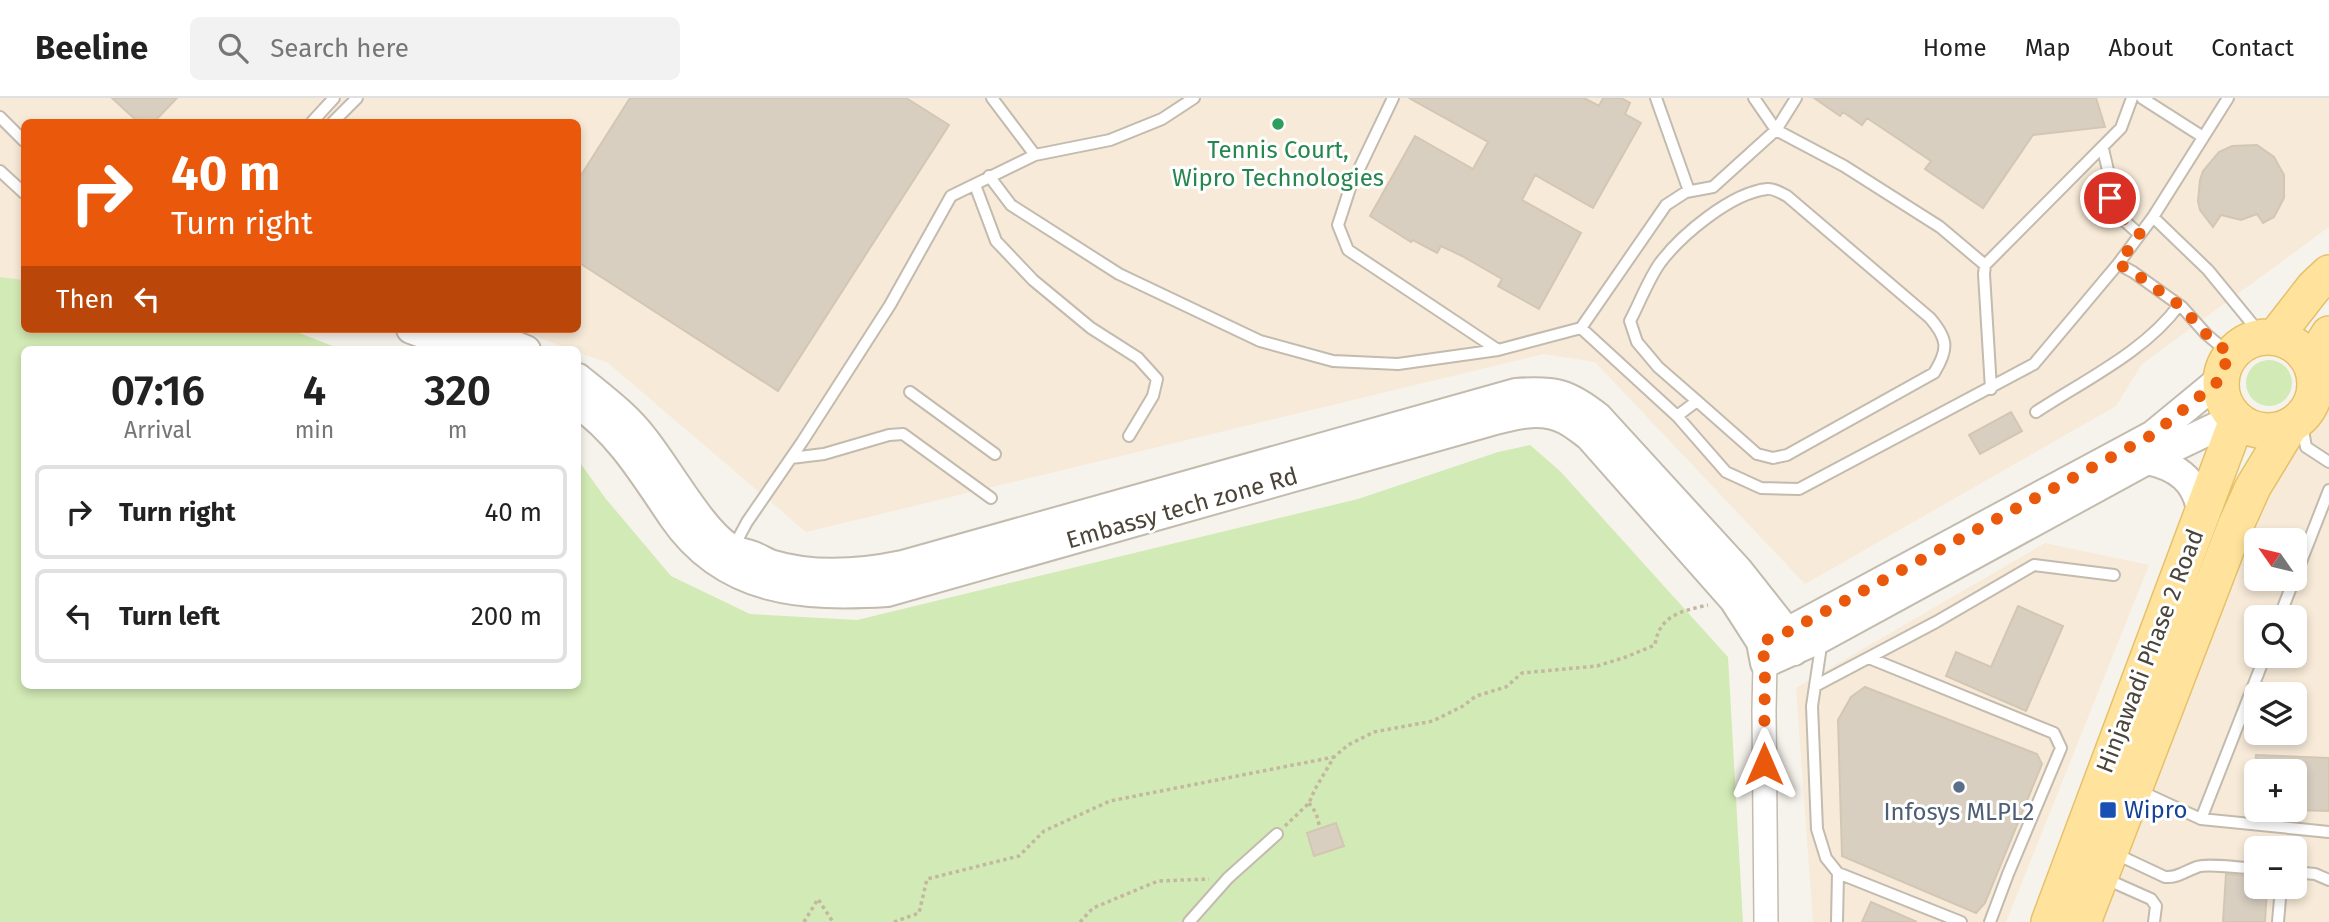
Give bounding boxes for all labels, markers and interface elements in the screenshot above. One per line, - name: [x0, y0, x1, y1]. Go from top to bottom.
- search box: [190, 17, 680, 80]
- text: Beeline: [35, 28, 148, 68]
- icon: search: [214, 29, 252, 67]
- text: Search here: [270, 33, 409, 64]
- text: Home: [1923, 34, 1987, 62]
- text: Map: [2025, 34, 2071, 62]
- text: About: [2109, 34, 2173, 62]
- text: Contact: [2211, 34, 2294, 62]
- marker: Tennis Court, Wipro Technologies: [1270, 116, 1286, 132]
- place label: Tennis Court, Wipro Technologies: [1172, 136, 1384, 192]
- text: 40 m: [171, 144, 280, 203]
- icon: right: [56, 147, 147, 238]
- pin: [2080, 168, 2140, 228]
- icon: arrive: [2091, 179, 2129, 217]
- text: Turn right: [171, 204, 313, 242]
- icon: left: [128, 280, 166, 318]
- text: Then: [56, 284, 114, 315]
- text: 07:16: [111, 366, 205, 416]
- text: 4: [303, 366, 326, 416]
- text: 320: [424, 366, 491, 416]
- text: Arrival: [124, 416, 192, 444]
- text: min: [295, 416, 334, 444]
- text: m: [448, 416, 468, 444]
- street label: Embassy tech zone Rd: [1063, 462, 1301, 554]
- icon: right: [60, 493, 98, 531]
- text: Turn right: [119, 497, 236, 528]
- text: 40 m: [484, 497, 542, 528]
- street label: Hinjawadi Phase 2 Road: [2091, 525, 2209, 777]
- north arrow: [2244, 528, 2306, 592]
- map controls: [2244, 528, 2307, 899]
- icon: left: [60, 597, 98, 635]
- text: Turn left: [119, 601, 220, 632]
- text: 200 m: [471, 601, 542, 632]
- button: search: [2244, 605, 2307, 668]
- button: layers: [2244, 682, 2307, 745]
- position arrow: [1727, 727, 1801, 801]
- button: +: [2244, 759, 2307, 822]
- marker: Infosys MLPL2: [1951, 779, 1967, 795]
- place label: Wipro: [2124, 796, 2187, 824]
- place label: Infosys MLPL2: [1883, 798, 2035, 826]
- marker: Wipro: [2098, 800, 2118, 820]
- button: −: [2244, 836, 2307, 899]

